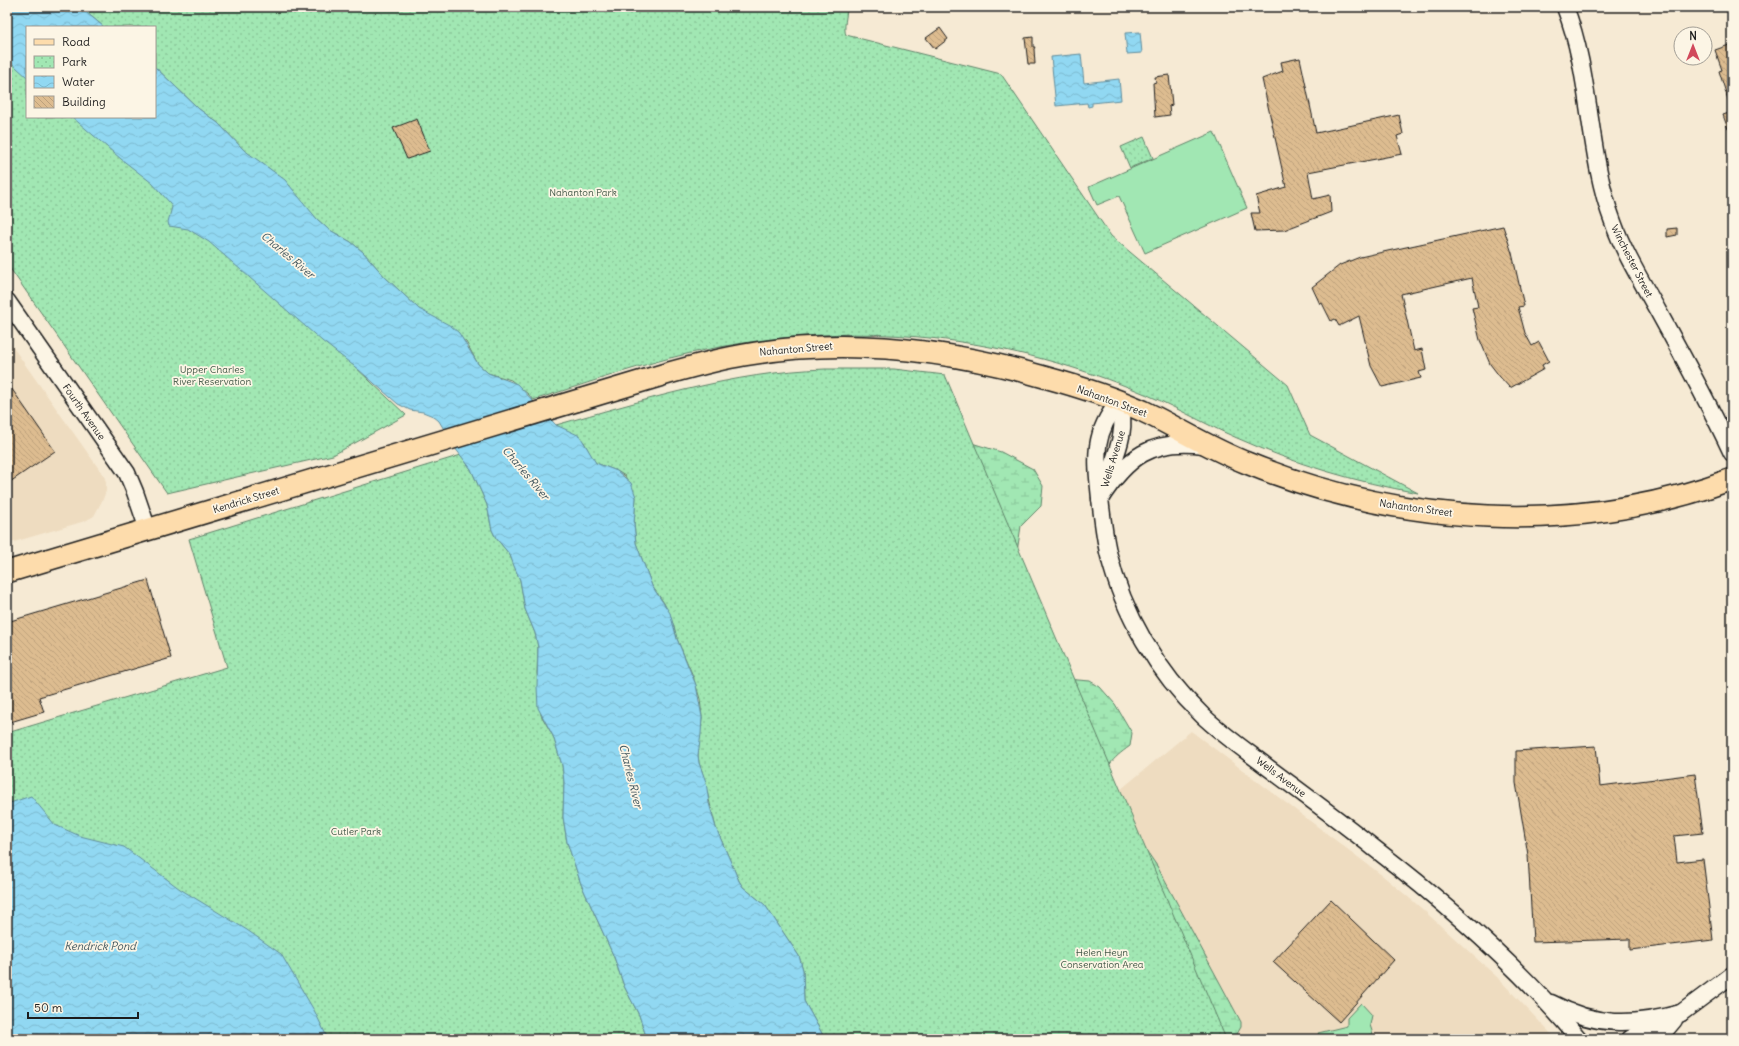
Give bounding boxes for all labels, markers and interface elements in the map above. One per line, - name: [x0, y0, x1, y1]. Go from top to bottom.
- legend: [26, 26, 156, 118]
- north arrow: [1673, 26, 1713, 66]
- text: N: [1689, 29, 1697, 43]
- text: Road: [62, 34, 90, 49]
- text: Park: [62, 54, 87, 69]
- text: Water: [62, 74, 95, 89]
- text: Building: [62, 94, 106, 109]
- park label: Nahanton Park: [549, 186, 617, 199]
- street label: Winchester Street: [1608, 223, 1656, 300]
- water label: Charles River: [258, 229, 319, 282]
- street label: Nahanton Street: [759, 339, 834, 359]
- park label: Upper Charles River Reservation: [173, 363, 251, 388]
- street label: Fourth Avenue: [60, 381, 108, 443]
- street label: Nahanton Street: [1075, 382, 1149, 420]
- street label: Wells Avenue: [1098, 429, 1128, 489]
- water label: Charles River: [500, 443, 553, 504]
- street label: Kendrick Street: [211, 484, 281, 516]
- street label: Nahanton Street: [1379, 496, 1454, 520]
- water label: Charles River: [616, 742, 646, 811]
- street label: Wells Avenue: [1254, 754, 1308, 800]
- park label: Cutler Park: [331, 825, 381, 838]
- water label: Kendrick Pond: [64, 939, 137, 953]
- park label: Helen Heyn Conservation Area: [1060, 946, 1144, 971]
- scale bar: [28, 994, 138, 1020]
- text: 50 m: [34, 1000, 63, 1015]

